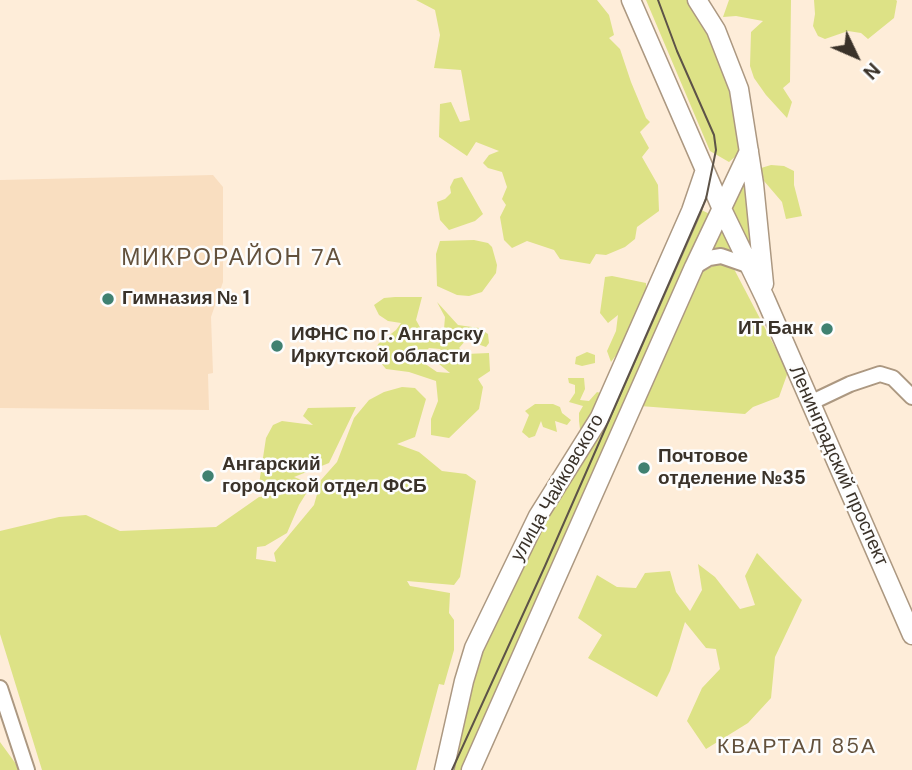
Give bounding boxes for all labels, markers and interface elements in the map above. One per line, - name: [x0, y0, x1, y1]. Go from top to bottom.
- north arrow: [821, 21, 891, 91]
- text: N: [858, 57, 885, 85]
- district label: МИКРОРАЙОН 7А: [123, 245, 341, 273]
- place label: Гимназия № 1: [122, 288, 250, 310]
- marker: Гимназия № 1: [100, 291, 116, 307]
- place label: ИТ Банк: [738, 318, 813, 340]
- marker: ИТ Банк: [819, 321, 835, 337]
- place label: ИФНС по г. Ангарску Иркутской области: [291, 324, 483, 368]
- marker: ИФНС по г. Ангарску Иркутской области: [269, 338, 285, 354]
- street label: Ленинградский проспект: [783, 362, 893, 570]
- street label: улица Чайковского: [507, 411, 609, 565]
- place label: Почтовое отделение №35: [658, 446, 806, 490]
- place label: Ангарский городской отдел ФСБ: [222, 454, 427, 498]
- marker: Почтовое отделение №35: [636, 460, 652, 476]
- marker: Ангарский городской отдел ФСБ: [200, 468, 216, 484]
- district label: КВАРТАЛ 85А: [718, 734, 876, 760]

